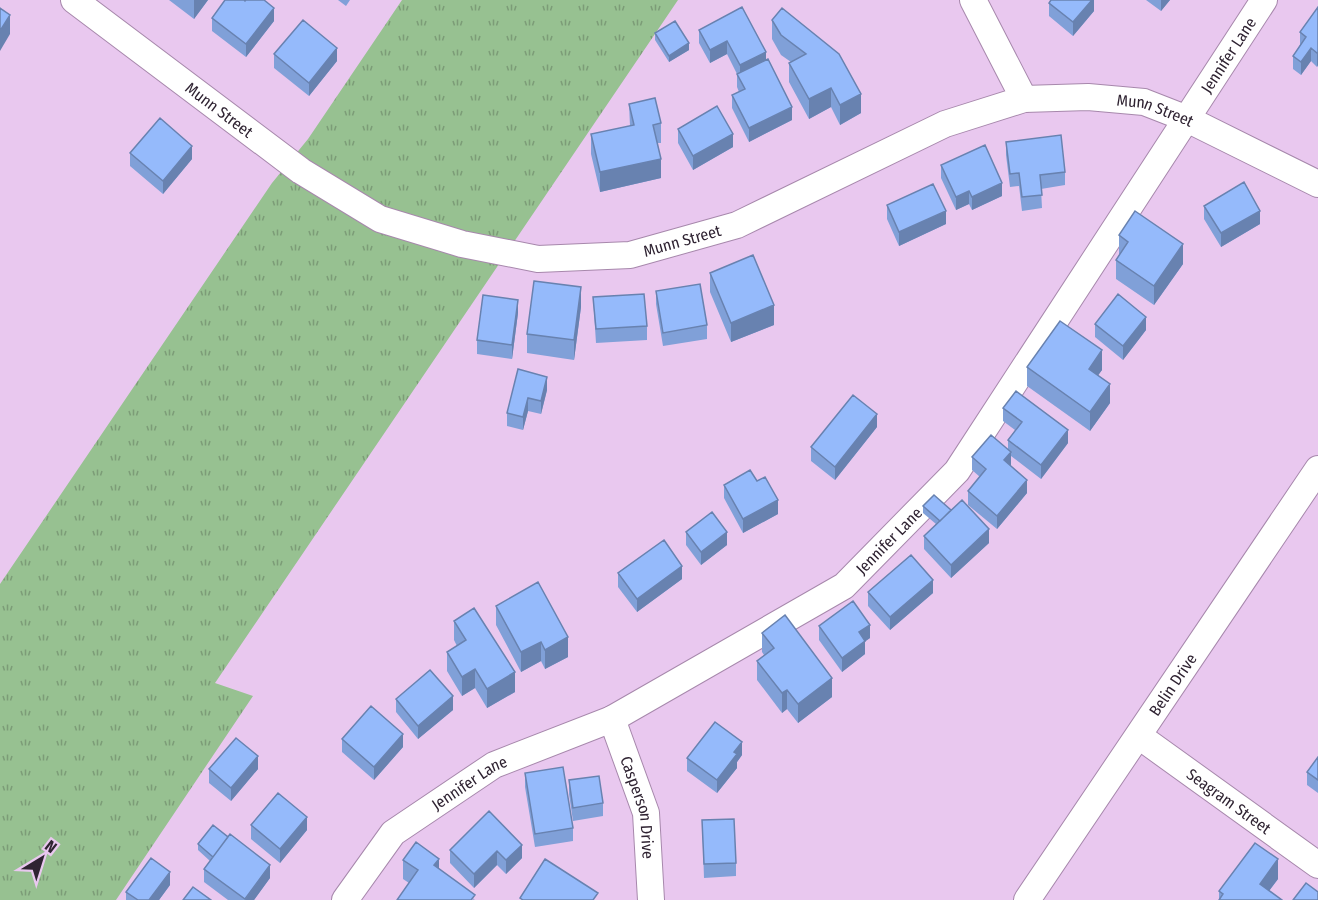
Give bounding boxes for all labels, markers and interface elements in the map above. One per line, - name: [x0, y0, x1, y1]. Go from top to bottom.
- street label: Jennifer Lane: [1197, 14, 1260, 97]
- street label: Munn Street: [181, 78, 257, 142]
- street label: Munn Street: [1116, 91, 1197, 131]
- street label: Munn Street: [641, 221, 724, 261]
- street label: Jennifer Lane: [852, 503, 926, 578]
- street label: Belin Drive: [1145, 650, 1201, 720]
- street label: Jennifer Lane: [428, 752, 510, 814]
- street label: Casperson Drive: [616, 754, 658, 859]
- street label: Seagram Street: [1183, 765, 1275, 838]
- north arrow: [12, 828, 72, 888]
- text: N: [41, 836, 61, 857]

